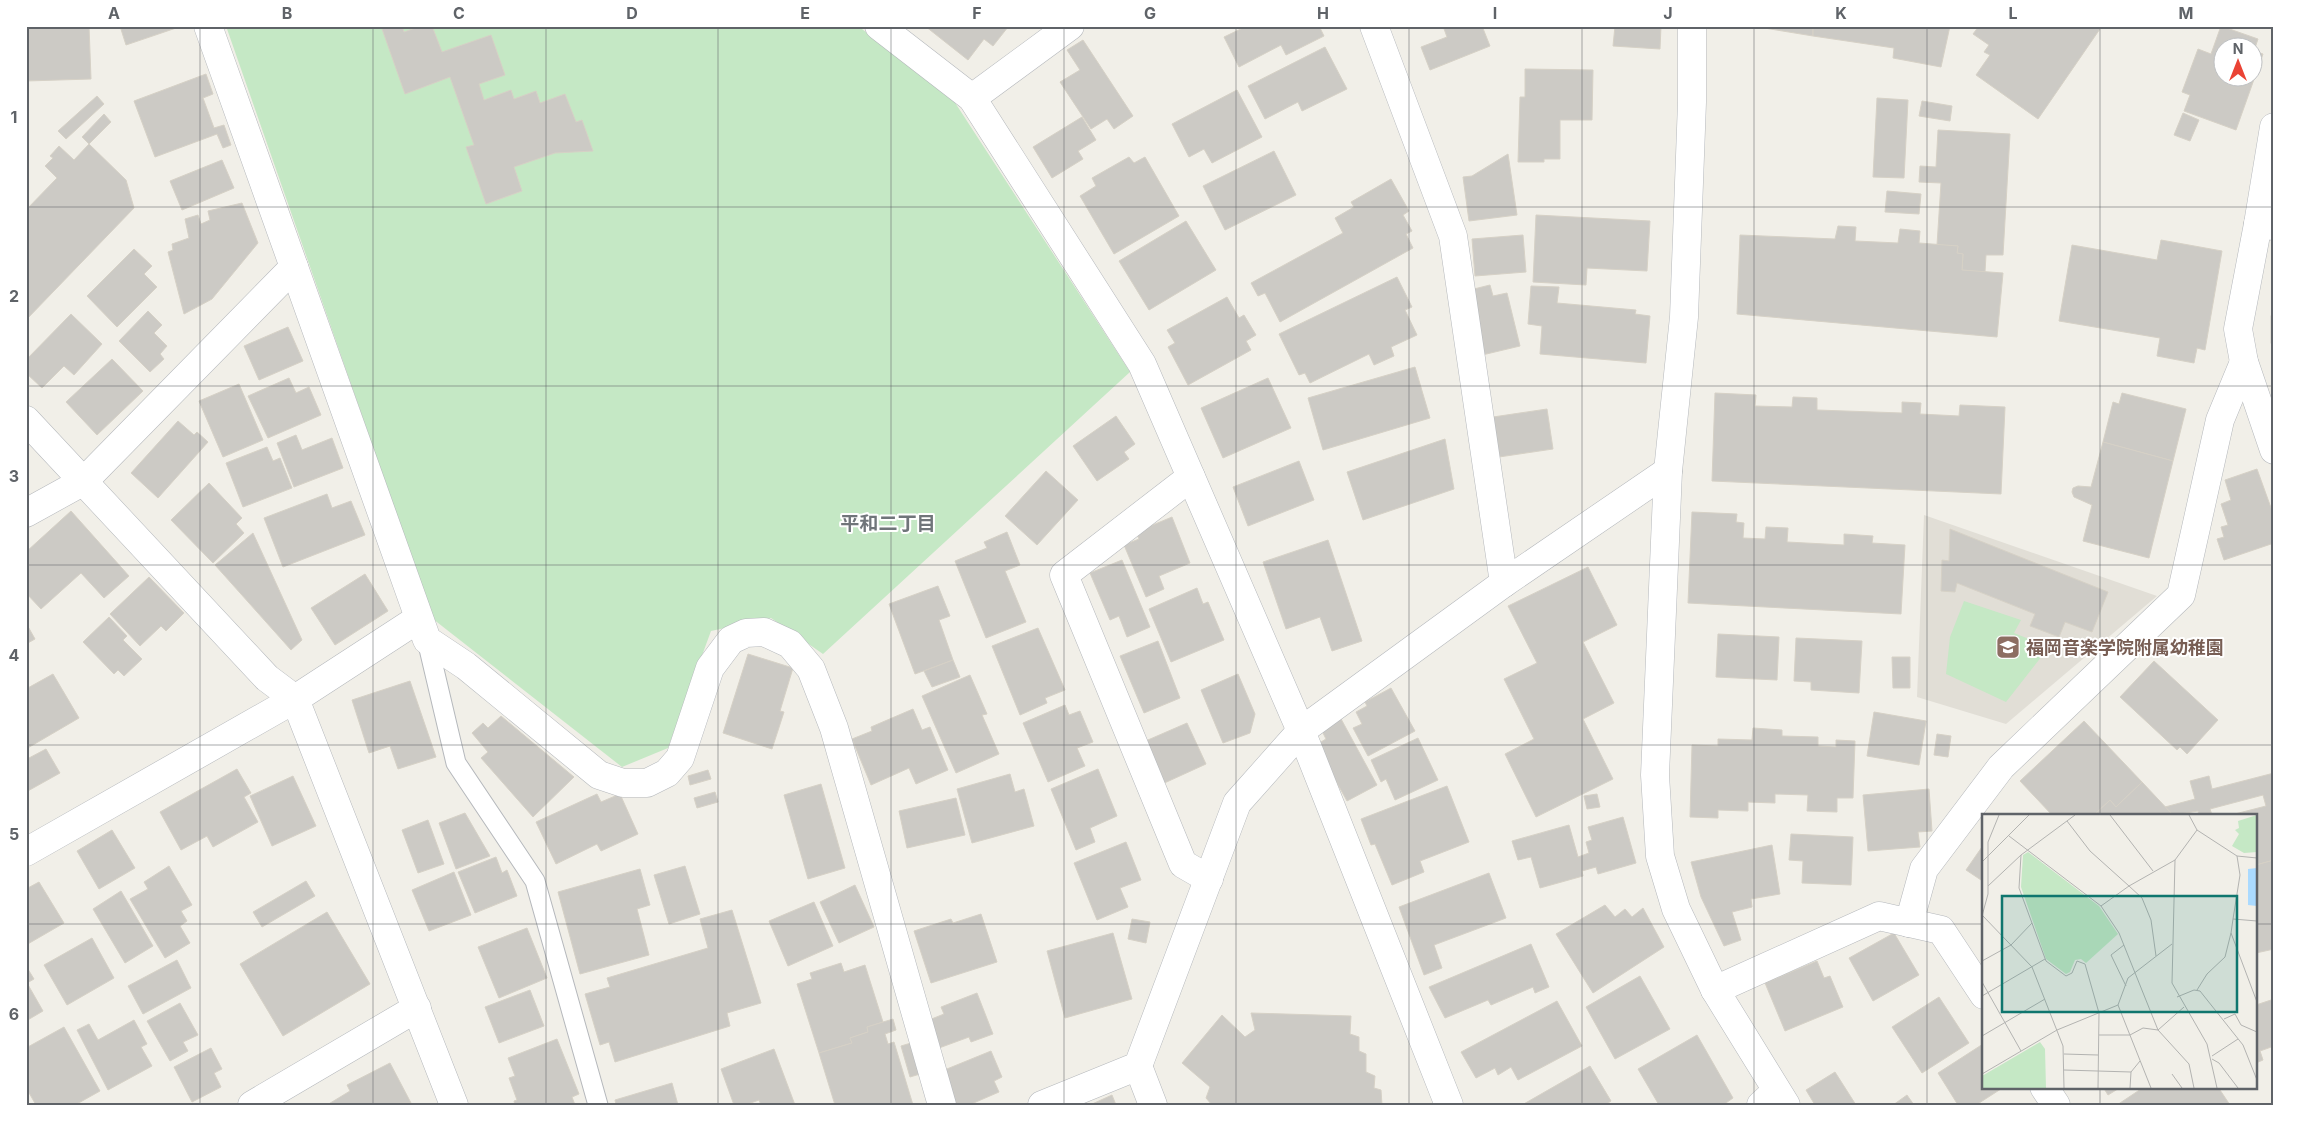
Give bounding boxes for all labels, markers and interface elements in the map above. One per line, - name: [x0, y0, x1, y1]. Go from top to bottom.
- text: A: [108, 3, 120, 23]
- text: B: [282, 3, 292, 23]
- text: C: [453, 3, 465, 23]
- text: D: [626, 3, 638, 23]
- text: E: [800, 3, 810, 23]
- text: F: [972, 3, 982, 23]
- text: G: [1144, 3, 1156, 23]
- text: H: [1317, 3, 1329, 23]
- text: I: [1493, 3, 1497, 23]
- text: J: [1663, 3, 1673, 23]
- text: K: [1835, 3, 1847, 23]
- text: L: [2008, 3, 2018, 23]
- text: M: [2179, 3, 2193, 23]
- north arrow: [2212, 38, 2262, 88]
- text: N: [2233, 40, 2243, 57]
- text: 1: [11, 107, 17, 127]
- text: 2: [9, 286, 19, 306]
- text: 3: [9, 466, 19, 486]
- district label: 平和二丁目: [840, 512, 936, 535]
- school or university icon: 福岡音楽学院附属幼稚園: [1995, 634, 2021, 660]
- place label: 福岡音楽学院附属幼稚園: [2026, 637, 2224, 658]
- text: 4: [9, 645, 20, 665]
- inset map: [1982, 814, 2258, 1088]
- text: 5: [9, 824, 19, 844]
- text: 6: [9, 1004, 19, 1024]

